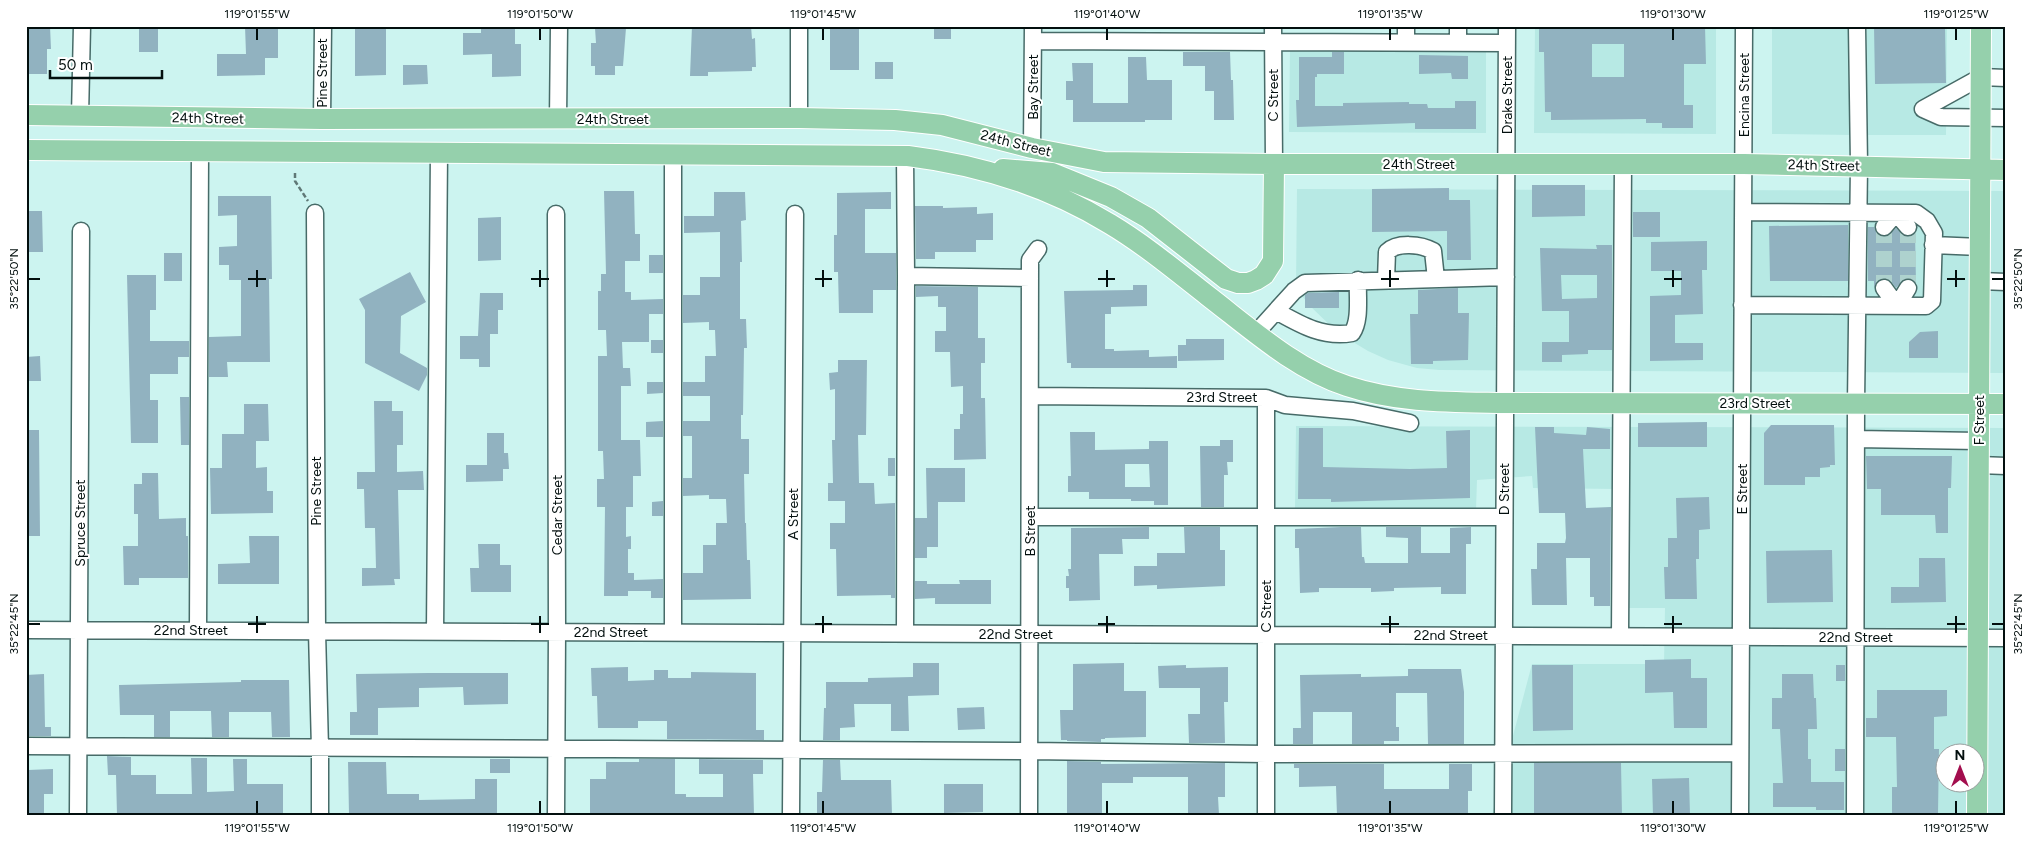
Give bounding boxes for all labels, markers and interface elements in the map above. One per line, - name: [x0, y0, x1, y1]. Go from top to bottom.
- text: 119°01'55"W: [224, 7, 290, 21]
- text: 119°01'50"W: [507, 7, 574, 21]
- text: 119°01'45"W: [790, 7, 856, 21]
- text: 119°01'40"W: [1074, 7, 1141, 21]
- text: 119°01'35"W: [1358, 7, 1423, 21]
- text: 119°01'30"W: [1640, 7, 1706, 21]
- text: 119°01'25"W: [1923, 7, 1989, 21]
- street label: Pine Street: [314, 38, 331, 108]
- scale bar: [50, 48, 162, 80]
- street label: Encina Street: [1736, 53, 1753, 137]
- street label: Bay Street: [1025, 54, 1042, 120]
- text: 50 m: [58, 56, 93, 74]
- street label: Drake Street: [1499, 56, 1516, 134]
- street label: C Street: [1265, 69, 1282, 121]
- street label: 24th Street: [172, 109, 244, 128]
- street label: 24th Street: [577, 111, 649, 128]
- street label: 24th Street: [979, 126, 1053, 160]
- street label: 24th Street: [1383, 156, 1455, 173]
- street label: 24th Street: [1788, 156, 1860, 175]
- text: 35°22'50"N: [7, 248, 21, 310]
- text: 35°22'50"N: [2011, 248, 2025, 310]
- street label: 23rd Street: [1186, 389, 1258, 406]
- street label: 23rd Street: [1719, 395, 1791, 412]
- street label: F Street: [1971, 395, 1988, 445]
- street label: Pine Street: [308, 456, 325, 526]
- street label: D Street: [1496, 463, 1513, 515]
- street label: E Street: [1734, 464, 1751, 514]
- street label: Cedar Street: [549, 475, 566, 555]
- street label: Spruce Street: [72, 479, 89, 567]
- street label: A Street: [785, 488, 802, 540]
- street label: B Street: [1022, 505, 1039, 557]
- street label: C Street: [1258, 580, 1275, 632]
- text: 35°22'45"N: [7, 593, 21, 655]
- text: 35°22'45"N: [2011, 593, 2025, 655]
- street label: 22nd Street: [154, 622, 228, 639]
- street label: 22nd Street: [574, 624, 648, 641]
- street label: 22nd Street: [979, 626, 1053, 643]
- street label: 22nd Street: [1414, 627, 1488, 644]
- street label: 22nd Street: [1819, 629, 1893, 646]
- north arrow: [1934, 744, 1984, 794]
- text: N: [1955, 747, 1965, 764]
- text: 119°01'55"W: [224, 821, 290, 835]
- text: 119°01'50"W: [507, 821, 574, 835]
- text: 119°01'45"W: [790, 821, 856, 835]
- text: 119°01'40"W: [1074, 821, 1141, 835]
- text: 119°01'35"W: [1358, 821, 1423, 835]
- text: 119°01'30"W: [1640, 821, 1706, 835]
- text: 119°01'25"W: [1923, 821, 1989, 835]

